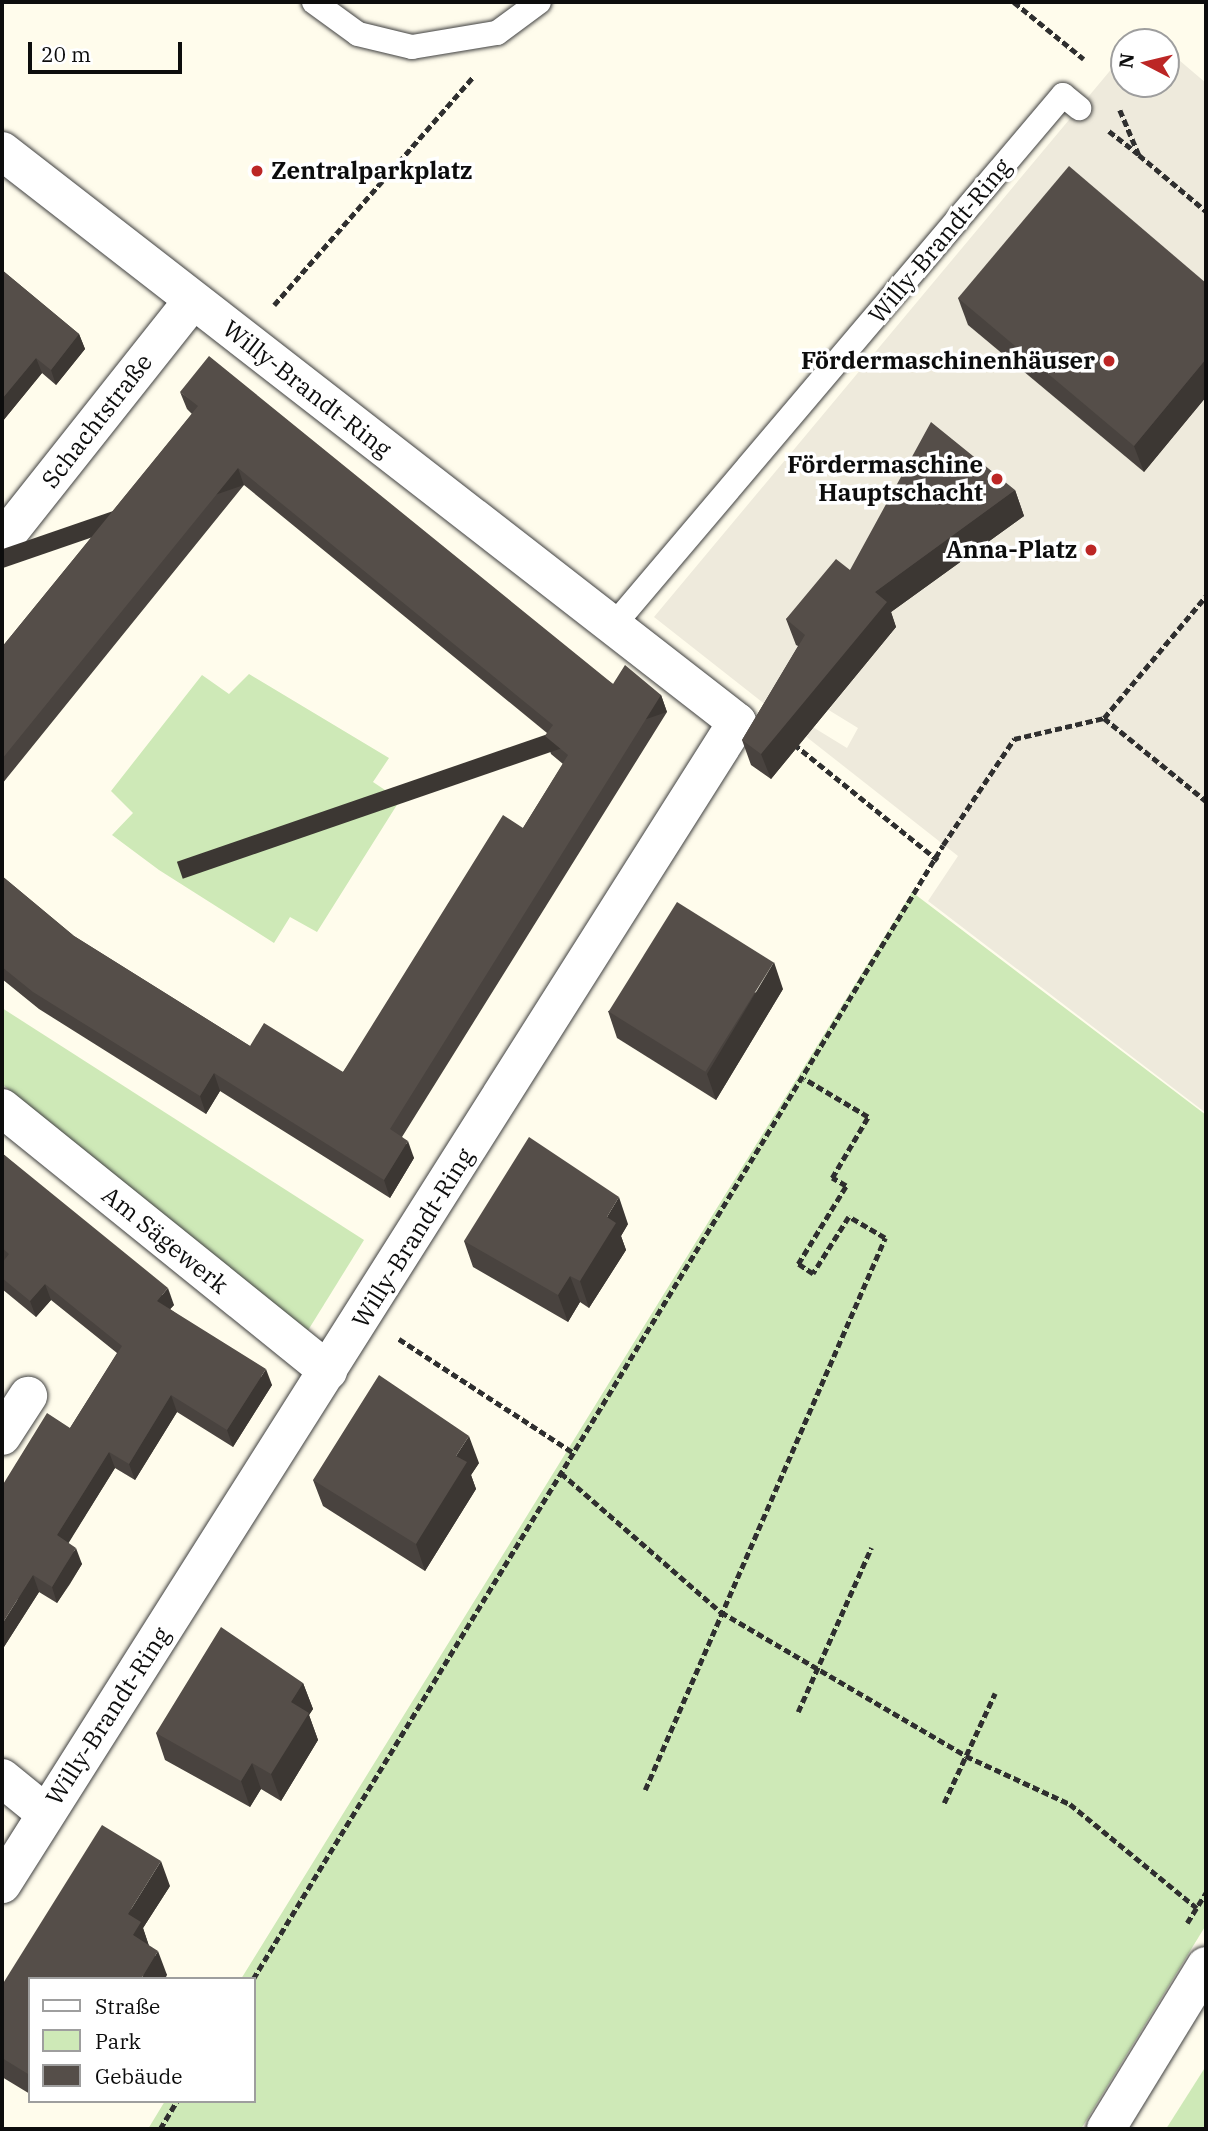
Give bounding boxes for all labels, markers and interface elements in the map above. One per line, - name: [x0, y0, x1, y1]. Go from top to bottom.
- scale bar: [32, 28, 186, 72]
- north arrow: [1110, 28, 1180, 98]
- text: 20 m: [41, 40, 91, 68]
- text: N: [1113, 52, 1139, 70]
- street label: Willy-Brandt-Ring: [863, 153, 1017, 329]
- place label: Zentralparkplatz: [271, 157, 472, 185]
- marker: Zentralparkplatz: [249, 163, 265, 179]
- street label: Willy-Brandt-Ring: [217, 314, 397, 464]
- place label: Fördermaschinenhäuser: [801, 347, 1095, 375]
- street label: Schachtstraße: [36, 348, 158, 494]
- marker: Fördermaschinenhäuser: [1101, 353, 1117, 369]
- place label: Fördermaschine Hauptschacht: [787, 451, 983, 507]
- marker: Fördermaschine Hauptschacht: [989, 471, 1005, 487]
- place label: Anna-Platz: [946, 536, 1077, 564]
- marker: Anna-Platz: [1083, 542, 1099, 558]
- street label: Willy-Brandt-Ring: [346, 1143, 480, 1333]
- street label: Am Sägewerk: [96, 1180, 234, 1300]
- street label: Willy-Brandt-Ring: [40, 1622, 176, 1810]
- legend: [28, 1977, 256, 2103]
- text: Straße: [95, 1992, 160, 2020]
- text: Park: [95, 2027, 141, 2055]
- text: Gebäude: [95, 2062, 183, 2090]

